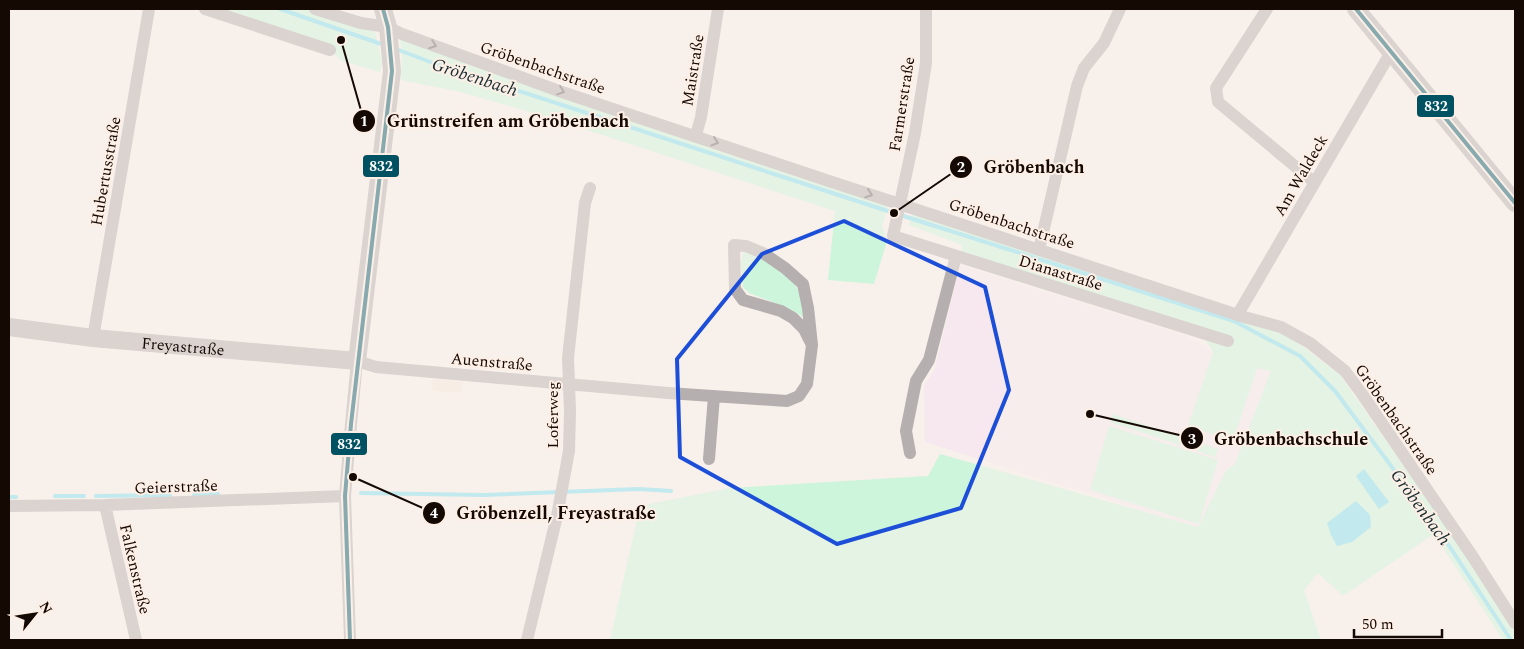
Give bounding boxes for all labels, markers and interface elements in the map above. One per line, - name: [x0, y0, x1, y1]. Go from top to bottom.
- street label: Maistraße: [675, 32, 711, 108]
- street label: Gröbenbachstraße: [477, 35, 609, 101]
- one-way arrow: [428, 39, 437, 49]
- water label: Gröbenbach: [428, 51, 521, 104]
- street label: Farmerstraße: [883, 55, 921, 153]
- one-way arrow: [556, 85, 565, 95]
- line badge: 832: [1416, 94, 1455, 118]
- text: 832: [1424, 96, 1448, 117]
- callout: Grünstreifen am Gröbenbach: [352, 104, 640, 137]
- text: Grünstreifen am Gröbenbach: [387, 108, 629, 135]
- text: 1: [360, 110, 368, 133]
- street label: Hubertusstraße: [85, 115, 127, 228]
- street label: Am Waldeck: [1268, 130, 1334, 221]
- one-way arrow: [711, 136, 719, 146]
- callout: Gröbenbach: [949, 150, 1095, 183]
- line badge: 832: [362, 154, 400, 178]
- text: Gröbenbach: [983, 154, 1085, 181]
- text: 832: [369, 156, 393, 177]
- text: 2: [957, 156, 965, 179]
- one-way arrow: [865, 188, 873, 198]
- street label: Gröbenbachstraße: [946, 192, 1078, 256]
- street label: Dianastraße: [1016, 249, 1106, 297]
- street label: Freyastraße: [140, 331, 225, 362]
- street label: Auenstraße: [450, 346, 534, 378]
- street label: Gröbenbachstraße: [1349, 359, 1444, 480]
- street label: Loferweg: [541, 382, 565, 448]
- callout: Gröbenbachschule: [1179, 422, 1378, 455]
- text: Gröbenbachschule: [1214, 426, 1368, 453]
- text: 3: [1188, 428, 1196, 451]
- line badge: 832: [330, 432, 368, 456]
- text: 832: [337, 434, 361, 455]
- water label: Gröbenbach: [1384, 463, 1458, 551]
- street label: Geierstraße: [134, 474, 218, 500]
- callout: Gröbenzell, Freyastraße: [421, 496, 665, 529]
- text: Gröbenzell, Freyastraße: [456, 500, 656, 527]
- text: 4: [430, 502, 439, 525]
- street label: Falkenstraße: [113, 522, 157, 617]
- north arrow: [10, 589, 60, 639]
- text: N: [34, 598, 58, 618]
- scale bar: [1354, 606, 1442, 638]
- text: 50 m: [1362, 613, 1394, 636]

